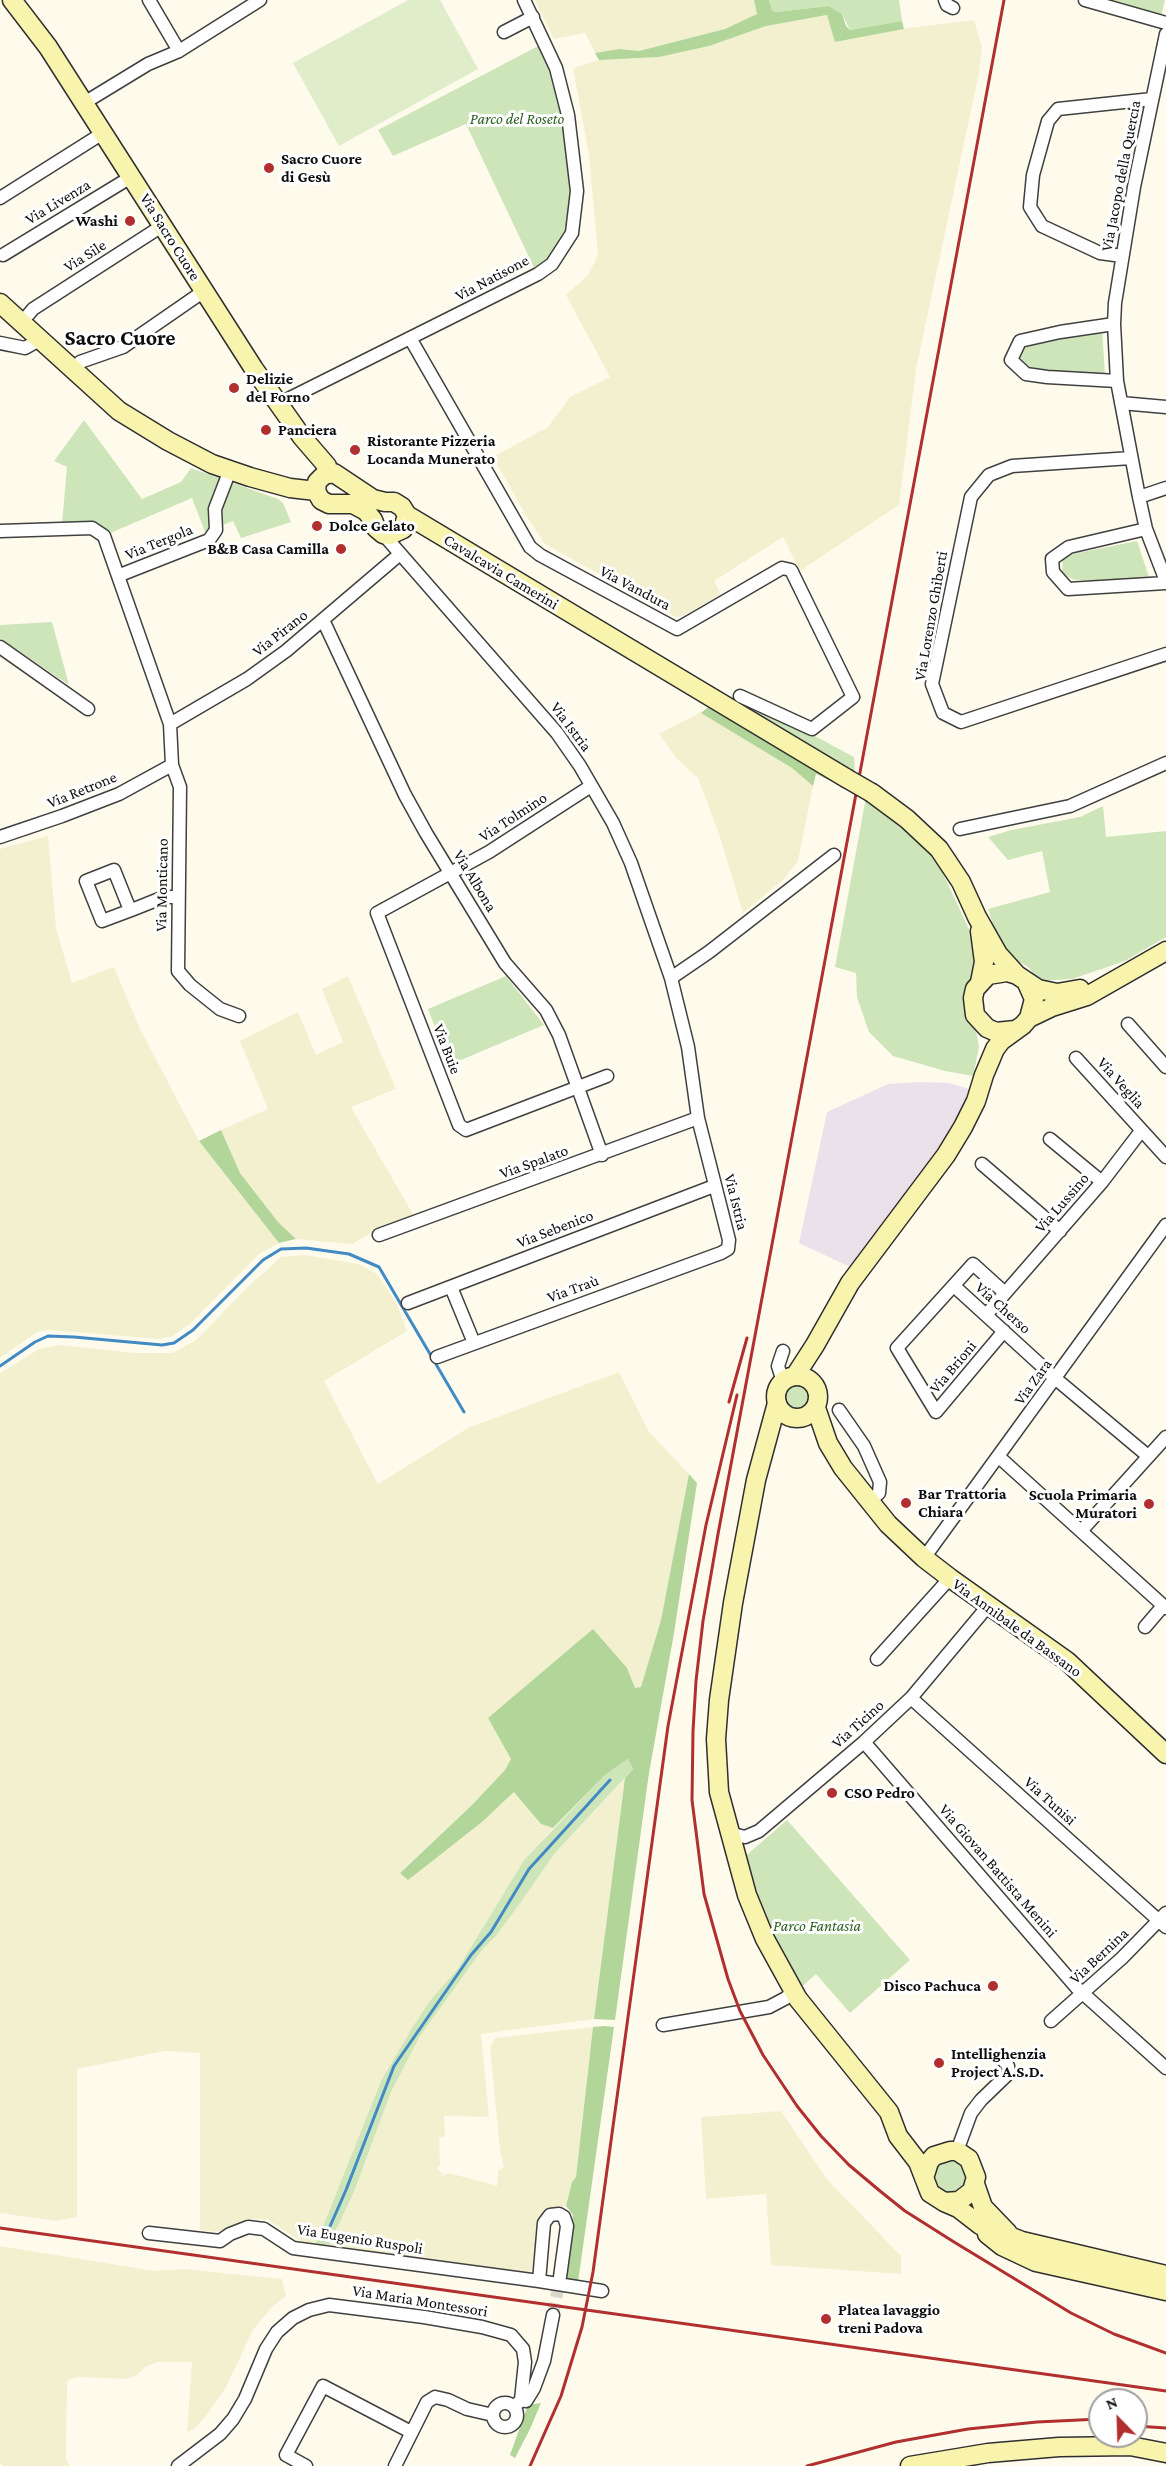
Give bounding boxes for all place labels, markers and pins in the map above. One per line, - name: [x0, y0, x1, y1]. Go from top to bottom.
- place label: Sacro Cuore di Gesù: [281, 149, 362, 187]
- marker: Sacro Cuore di Gesù: [262, 161, 276, 175]
- place label: Washi: [75, 211, 118, 231]
- marker: Washi: [123, 214, 137, 228]
- place label: Delizie del Forno: [246, 369, 310, 407]
- marker: Delizie del Forno: [227, 381, 241, 395]
- place label: Panciera: [278, 420, 337, 440]
- marker: Panciera: [259, 423, 273, 437]
- place label: Ristorante Pizzeria Locanda Munerato: [367, 431, 495, 469]
- marker: Ristorante Pizzeria Locanda Munerato: [348, 443, 362, 457]
- place label: Dolce Gelato: [329, 516, 415, 536]
- marker: Dolce Gelato: [310, 519, 324, 533]
- place label: B&B Casa Camilla: [207, 539, 329, 559]
- marker: B&B Casa Camilla: [334, 542, 348, 556]
- place label: Bar Trattoria Chiara: [918, 1484, 1007, 1522]
- place label: Scuola Primaria Muratori: [1029, 1485, 1137, 1523]
- marker: Bar Trattoria Chiara: [899, 1496, 913, 1510]
- marker: Scuola Primaria Muratori: [1142, 1497, 1156, 1511]
- place label: CSO Pedro: [844, 1783, 915, 1803]
- marker: CSO Pedro: [825, 1786, 839, 1800]
- place label: Disco Pachuca: [884, 1976, 981, 1996]
- marker: Disco Pachuca: [986, 1979, 1000, 1993]
- place label: Intellighenzia Project A.S.D.: [951, 2044, 1046, 2082]
- marker: Intellighenzia Project A.S.D.: [932, 2056, 946, 2070]
- place label: Platea lavaggio treni Padova: [838, 2300, 940, 2338]
- marker: Platea lavaggio treni Padova: [819, 2312, 833, 2326]

